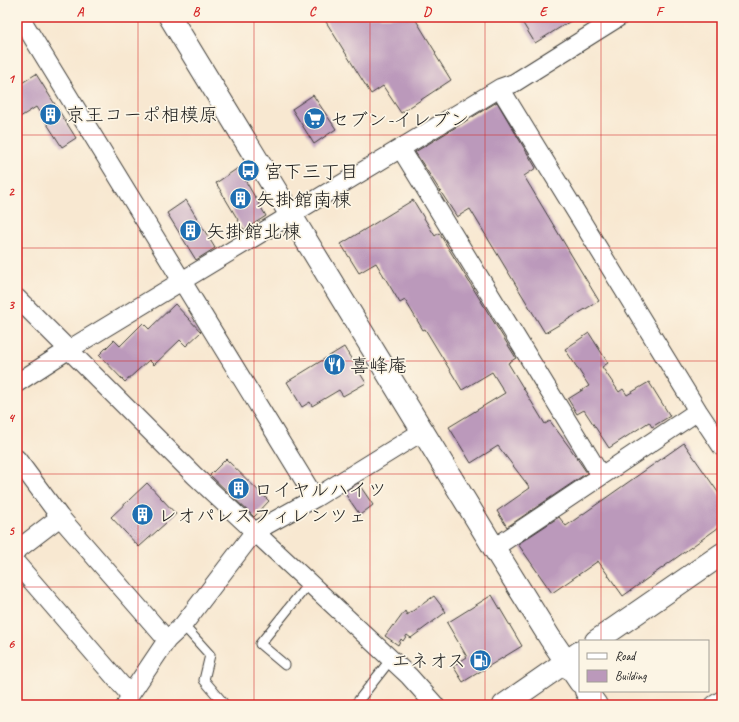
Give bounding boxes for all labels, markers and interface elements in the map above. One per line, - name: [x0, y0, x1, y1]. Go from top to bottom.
- text: A: [77, 4, 85, 20]
- text: B: [193, 4, 201, 20]
- text: C: [309, 4, 317, 20]
- text: D: [423, 4, 432, 20]
- text: E: [540, 4, 549, 20]
- text: F: [656, 4, 665, 20]
- text: 1: [8, 71, 16, 87]
- building icon: 京王コーポ相模原: [38, 101, 64, 127]
- place label: 京王コーポ相模原: [66, 103, 218, 127]
- supermarket icon: セブン-イレブン: [301, 106, 327, 132]
- place label: セブン-イレブン: [330, 108, 469, 132]
- bus stop icon: 宮下三丁目: [235, 158, 261, 184]
- place label: 宮下三丁目: [264, 160, 359, 184]
- text: 2: [8, 184, 15, 200]
- building icon: 矢掛館南棟: [228, 186, 254, 212]
- place label: 矢掛館南棟: [256, 188, 351, 212]
- building icon: 矢掛館北棟: [178, 218, 204, 244]
- place label: 矢掛館北棟: [206, 220, 301, 244]
- text: 3: [8, 297, 15, 313]
- restaurant icon: 喜峰庵: [322, 352, 348, 378]
- place label: 喜峰庵: [350, 354, 407, 378]
- text: 4: [8, 410, 16, 426]
- building icon: ロイヤルハイツ: [226, 476, 252, 502]
- place label: ロイヤルハイツ: [254, 478, 387, 502]
- building icon: レオパレスフィレンツェ: [130, 502, 156, 528]
- place label: レオパレスフィレンツェ: [158, 504, 367, 528]
- text: 5: [8, 523, 15, 539]
- text: 6: [8, 636, 15, 652]
- legend: [579, 640, 709, 692]
- fuel station icon: エネオス: [468, 647, 494, 673]
- text: Road: [615, 648, 637, 664]
- place label: エネオス: [391, 649, 466, 673]
- text: Building: [615, 668, 647, 684]

